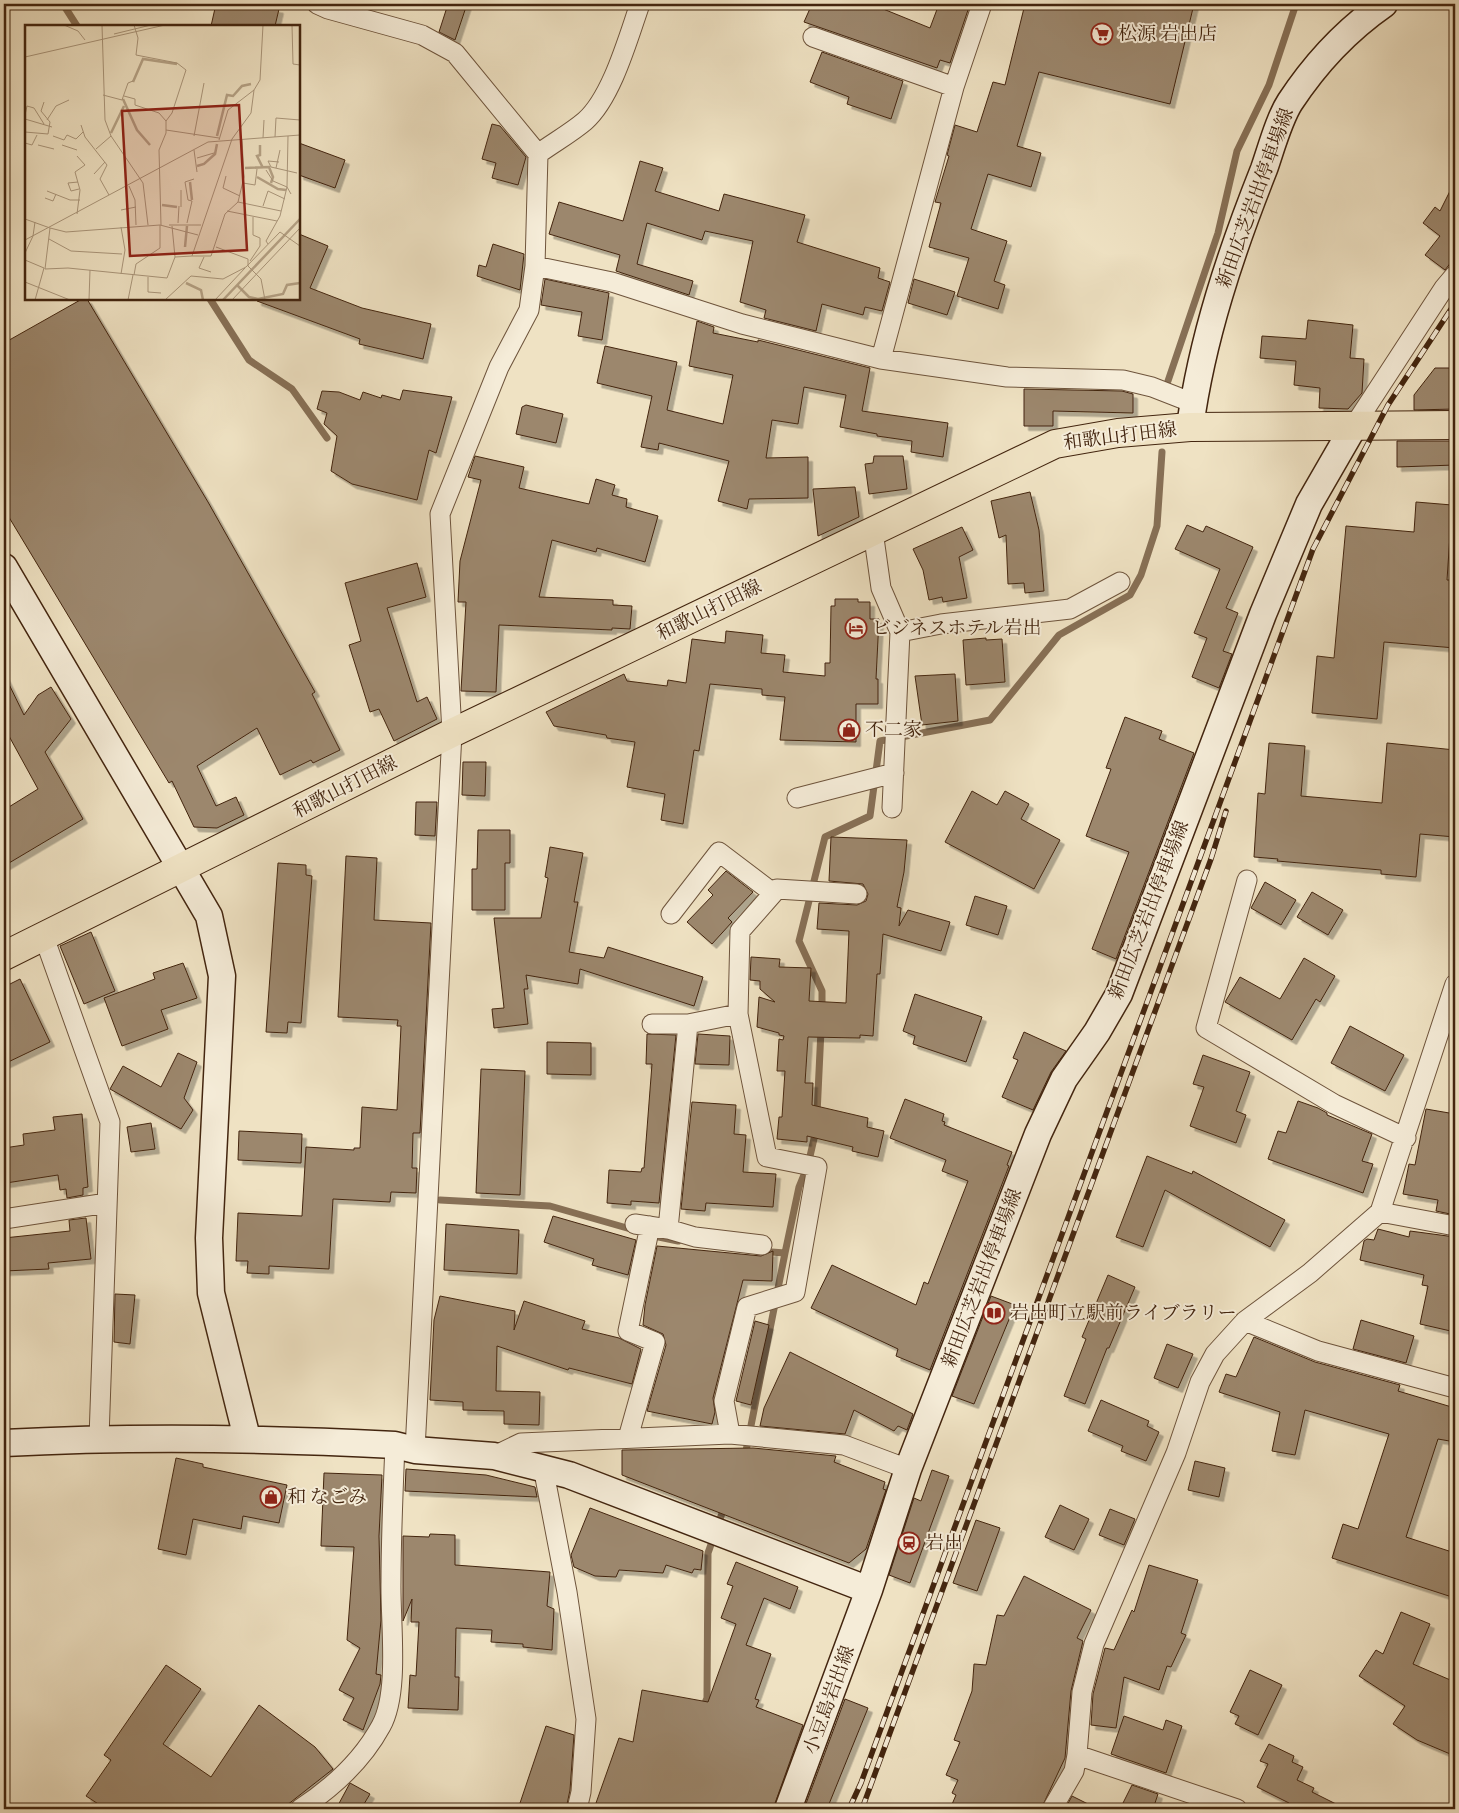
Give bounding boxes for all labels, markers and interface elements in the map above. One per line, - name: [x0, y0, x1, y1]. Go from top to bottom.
- supermarket icon: 松源 岩出店: [1090, 22, 1114, 46]
- place label: 松源 岩出店: [1118, 22, 1217, 46]
- inset map: [25, 25, 300, 300]
- street label: 新田広芝岩出停車場線: [1211, 105, 1299, 291]
- street label: 和歌山打田線: [1062, 417, 1178, 455]
- street label: 和歌山打田線: [653, 574, 765, 646]
- hotel icon: ビジネスホテル岩出: [844, 616, 868, 640]
- place label: ビジネスホテル岩出: [872, 616, 1041, 640]
- shop icon: 不二家: [837, 718, 861, 742]
- place label: 不二家: [865, 718, 922, 742]
- street label: 和歌山打田線: [289, 750, 401, 824]
- street label: 新田広芝岩出停車場線: [1104, 817, 1194, 1003]
- street label: 新田広芝岩出停車場線: [937, 1185, 1027, 1371]
- library icon: 岩出町立駅前ライブラリー: [982, 1301, 1006, 1325]
- place label: 岩出町立駅前ライブラリー: [1010, 1301, 1237, 1325]
- shop icon: 和 なごみ: [259, 1485, 283, 1509]
- place label: 和 なごみ: [287, 1485, 367, 1509]
- station icon: 岩出: [897, 1531, 921, 1555]
- place label: 岩出: [925, 1531, 963, 1555]
- street label: 小豆島岩出線: [798, 1642, 860, 1758]

